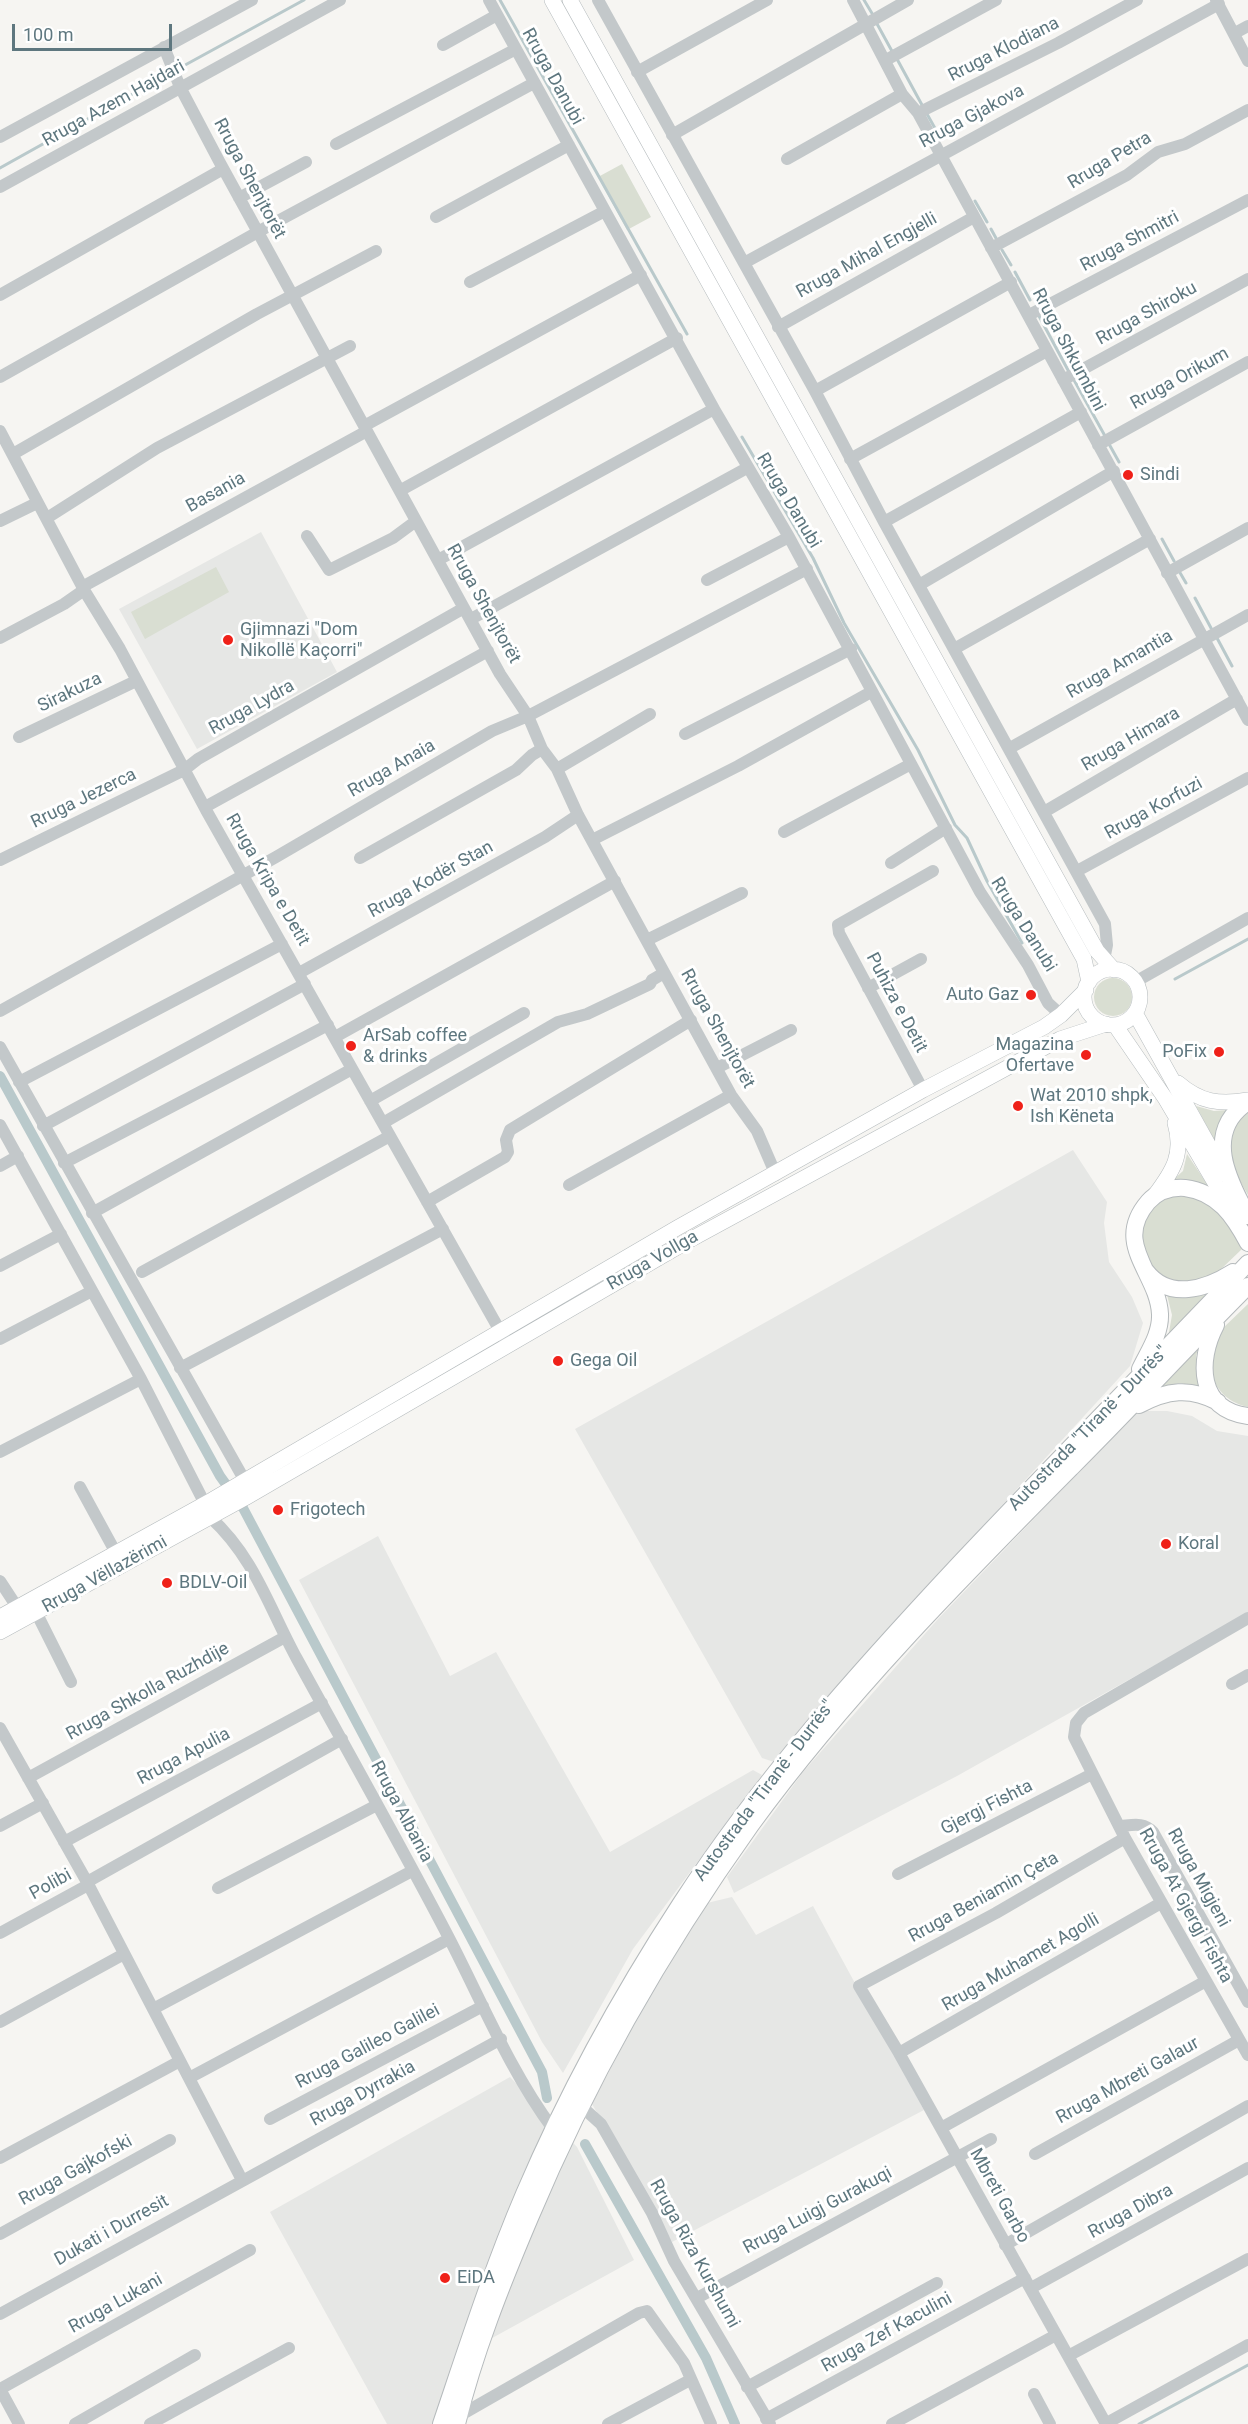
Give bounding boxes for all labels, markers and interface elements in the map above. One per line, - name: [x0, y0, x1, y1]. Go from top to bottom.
- scale bar: [15, 12, 176, 50]
- street label: Rruga Klodiana: [945, 13, 1063, 87]
- text: 100 m: [23, 24, 74, 45]
- street label: Rruga Danubi: [517, 25, 587, 129]
- street label: Rruga Azem Hajdari: [39, 56, 189, 152]
- street label: Rruga Gjakova: [916, 80, 1028, 154]
- street label: Rruga Shenjtorët: [208, 115, 290, 243]
- street label: Rruga Petra: [1064, 128, 1156, 194]
- street label: Rruga Shmitri: [1077, 207, 1183, 277]
- street label: Rruga Mihal Engjelli: [793, 208, 941, 304]
- street label: Rruga Shiroku: [1093, 277, 1201, 351]
- street label: Rruga Shkumbini: [1027, 285, 1109, 415]
- street label: Rruga Orikum: [1127, 343, 1233, 415]
- street label: Rruga Danubi: [751, 449, 825, 553]
- place label: Sindi: [1140, 464, 1180, 486]
- street label: Basania: [183, 468, 249, 518]
- marker: Sindi: [1121, 468, 1135, 482]
- street label: Rruga Shenjtorët: [441, 541, 525, 667]
- place label: Gjimnazi "Dom Nikollë Kaçorri": [240, 619, 362, 662]
- street label: Rruga Amantia: [1063, 626, 1177, 704]
- marker: Gjimnazi "Dom Nikollë Kaçorri": [221, 633, 235, 647]
- street label: Sirakuza: [35, 668, 105, 718]
- street label: Rruga Lydra: [206, 676, 298, 740]
- street label: Rruga Himara: [1078, 703, 1184, 777]
- street label: Rruga Anaia: [345, 735, 439, 803]
- street label: Rruga Jezerca: [28, 764, 140, 834]
- street label: Rruga Korfuzi: [1101, 773, 1207, 845]
- street label: Rruga Kripa e Detit: [220, 810, 314, 950]
- street label: Rruga Kodër Stan: [365, 837, 497, 923]
- street label: Rruga Danubi: [985, 874, 1061, 976]
- street label: Puhiza e Detit: [861, 949, 931, 1057]
- street label: Rruga Shenjtorët: [675, 966, 759, 1092]
- place label: Auto Gaz: [946, 984, 1019, 1006]
- marker: Auto Gaz: [1024, 988, 1038, 1002]
- place label: ArSab coffee & drinks: [363, 1025, 467, 1068]
- place label: Magazina Ofertave: [996, 1034, 1074, 1076]
- marker: ArSab coffee & drinks: [344, 1039, 358, 1053]
- place label: PoFix: [1162, 1041, 1207, 1063]
- marker: PoFix: [1212, 1045, 1226, 1059]
- marker: Magazina Ofertave: [1079, 1048, 1093, 1062]
- place label: Wat 2010 shpk, Ish Këneta: [1030, 1085, 1153, 1128]
- marker: Wat 2010 shpk, Ish Këneta: [1011, 1099, 1025, 1113]
- street label: Rruga Vollga: [604, 1226, 702, 1296]
- street label: Autostrada "Tiranë - Durrës": [1005, 1342, 1173, 1516]
- place label: Gega Oil: [570, 1350, 637, 1372]
- marker: Gega Oil: [551, 1354, 565, 1368]
- place label: Frigotech: [290, 1499, 365, 1521]
- marker: Frigotech: [271, 1503, 285, 1517]
- street label: Rruga Vëllazërimi: [39, 1532, 171, 1618]
- place label: Koral: [1178, 1533, 1219, 1555]
- marker: Koral: [1159, 1537, 1173, 1551]
- place label: BDLV-Oil: [179, 1572, 247, 1594]
- marker: BDLV-Oil: [160, 1576, 174, 1590]
- street label: Rruga Shkolla Ruzhdije: [63, 1638, 233, 1746]
- street label: Autostrada "Tiranë - Durrës": [690, 1696, 840, 1886]
- street label: Rruga Apulia: [134, 1724, 234, 1790]
- street label: Rruga Albania: [365, 1758, 437, 1866]
- street label: Gjergj Fishta: [937, 1776, 1037, 1840]
- street label: Rruga At Gjergj Fishta: [1133, 1825, 1237, 1987]
- street label: Rruga Migjeni: [1162, 1825, 1234, 1931]
- street label: Rruga Beniamin Çeta: [905, 1848, 1063, 1948]
- street label: Polibi: [26, 1865, 76, 1905]
- street label: Rruga Muhamet Agolli: [939, 1909, 1103, 2017]
- street label: Rruga Galileo Galilei: [292, 2000, 444, 2094]
- street label: Rruga Mbreti Galaur: [1053, 2033, 1203, 2129]
- street label: Rruga Dyrrakia: [307, 2056, 419, 2132]
- street label: Rruga Gajkofski: [16, 2131, 136, 2211]
- street label: Mbreti Garbo: [964, 2145, 1034, 2247]
- street label: Rruga Luigj Gurakuqi: [740, 2163, 896, 2259]
- street label: Rruga Riza Kurshumi: [644, 2176, 744, 2332]
- street label: Rruga Dibra: [1085, 2180, 1177, 2244]
- street label: Dukati i Durresit: [51, 2191, 173, 2271]
- place label: EiDA: [457, 2267, 495, 2289]
- street label: Rruga Lukani: [65, 2269, 167, 2339]
- marker: EiDA: [438, 2271, 452, 2285]
- street label: Rruga Zef Kaculini: [818, 2288, 956, 2378]

